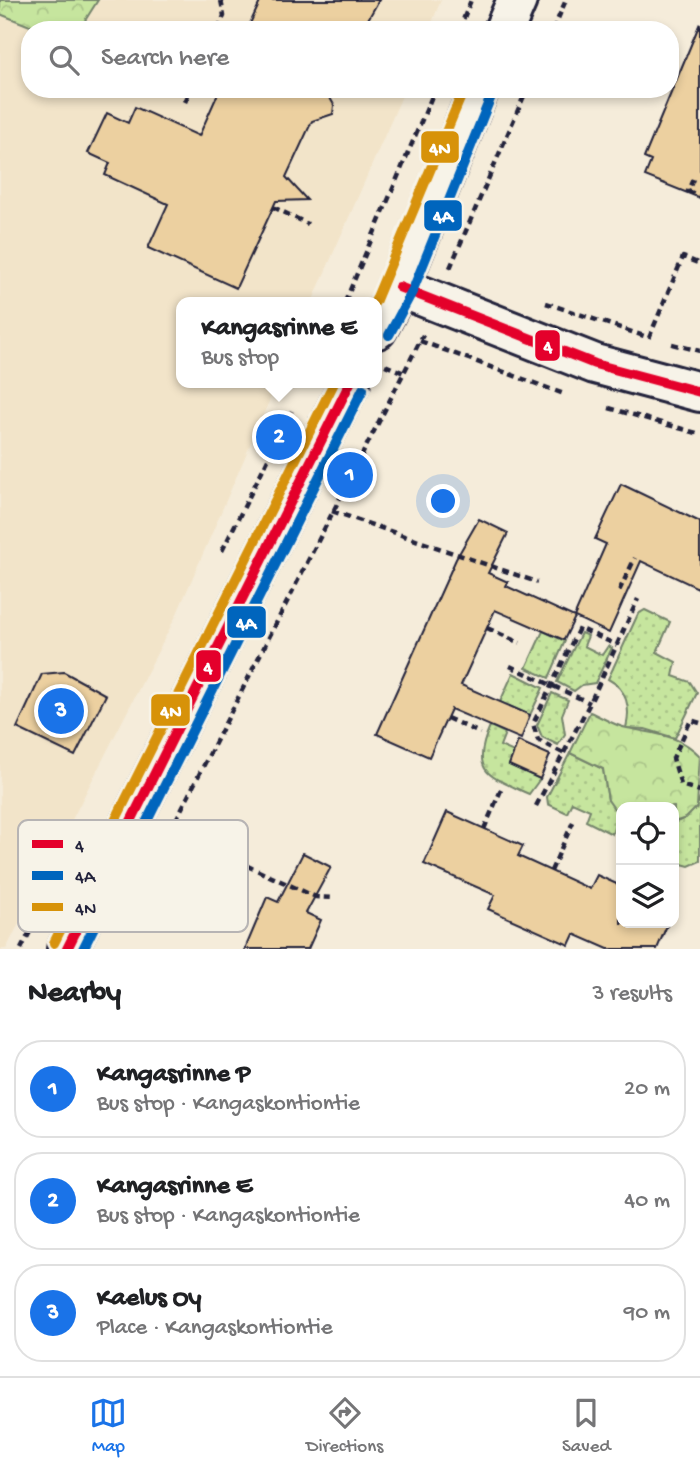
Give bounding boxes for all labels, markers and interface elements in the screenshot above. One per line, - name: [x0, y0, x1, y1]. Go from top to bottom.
- search box: [21, 21, 679, 98]
- icon: search: [45, 41, 83, 79]
- text: Search here: [101, 44, 229, 75]
- line badge: 4N: [420, 130, 460, 164]
- text: 4N: [428, 139, 451, 162]
- line badge: 4A: [423, 199, 463, 232]
- text: 4A: [432, 207, 455, 230]
- popup: [176, 297, 382, 388]
- text: Kangasrinne E: [201, 314, 357, 345]
- line badge: 4: [534, 329, 561, 362]
- text: 4: [543, 337, 554, 360]
- text: Bus stop: [201, 345, 279, 372]
- pin: 2: [256, 411, 302, 463]
- pin: 1: [327, 449, 373, 501]
- your location: [426, 484, 460, 518]
- line badge: 4A: [226, 605, 267, 639]
- text: 4A: [235, 614, 258, 637]
- line badge: 4: [195, 649, 222, 683]
- text: 4: [203, 658, 214, 681]
- pin: 3: [38, 685, 84, 737]
- line badge: 4N: [150, 693, 191, 727]
- text: 4N: [159, 702, 182, 725]
- map controls: [616, 802, 679, 928]
- button: locate: [616, 802, 679, 865]
- legend: [18, 820, 248, 932]
- text: 4: [75, 836, 84, 859]
- button: layers: [616, 865, 679, 928]
- text: 4A: [75, 867, 97, 890]
- text: 4N: [75, 899, 96, 922]
- text: Nearby: [28, 977, 121, 1012]
- text: 3 results: [592, 981, 672, 1008]
- text: Kangasrinne P: [97, 1060, 250, 1091]
- text: 1: [48, 1076, 58, 1103]
- text: 20 m: [624, 1076, 670, 1103]
- text: Bus stop · Kangaskontiontie: [97, 1091, 360, 1118]
- text: Kangasrinne E: [97, 1172, 252, 1203]
- text: 2: [47, 1188, 59, 1215]
- text: 40 m: [624, 1188, 670, 1215]
- text: Bus stop · Kangaskontiontie: [97, 1203, 360, 1230]
- text: Kaelus Oy: [97, 1284, 201, 1315]
- text: 3: [47, 1300, 59, 1327]
- text: 90 m: [624, 1300, 670, 1327]
- text: Place · Kangaskontiontie: [97, 1315, 333, 1342]
- tab: Map: [89, 1394, 127, 1459]
- tab: Directions: [306, 1394, 383, 1459]
- tab: Saved: [562, 1394, 611, 1459]

